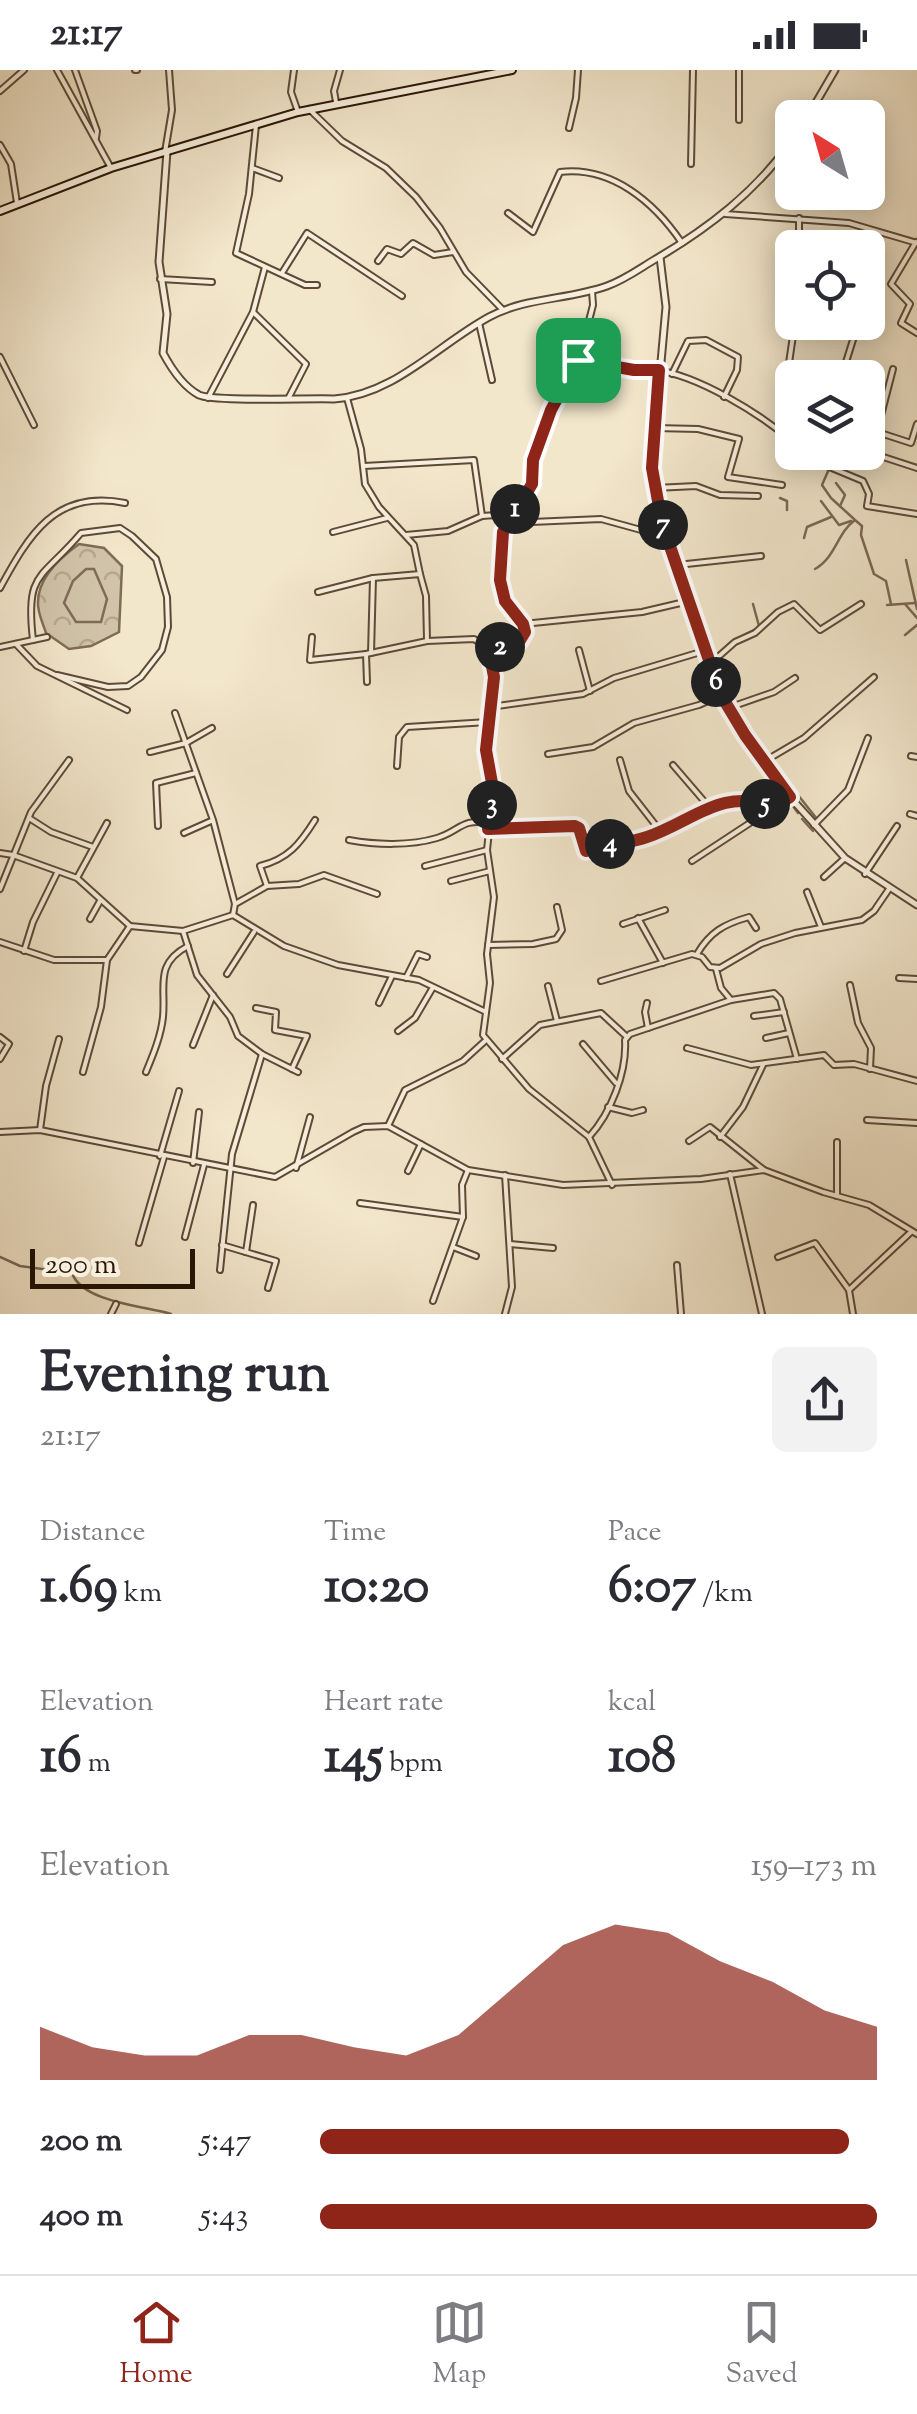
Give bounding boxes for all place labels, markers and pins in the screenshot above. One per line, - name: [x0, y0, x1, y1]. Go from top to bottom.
- pin: [536, 318, 621, 403]
- pin: 1: [490, 484, 540, 534]
- pin: 7: [638, 500, 688, 550]
- pin: 2: [475, 622, 525, 672]
- pin: 6: [691, 657, 741, 707]
- pin: 5: [740, 779, 790, 829]
- pin: 3: [467, 780, 517, 830]
- pin: 4: [585, 819, 635, 869]

